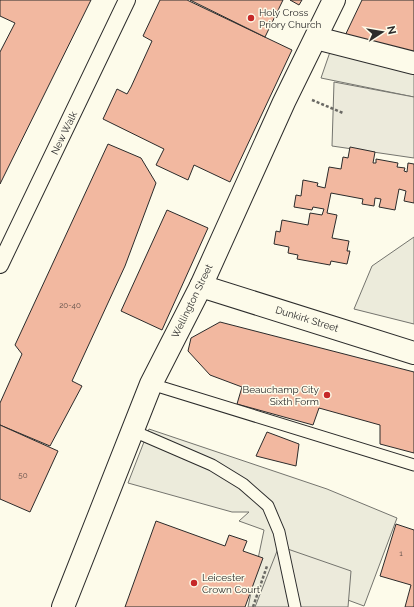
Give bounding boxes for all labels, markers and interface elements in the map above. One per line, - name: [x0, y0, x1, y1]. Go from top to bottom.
- place label: Holy Cross Priory Church: [259, 7, 322, 30]
- north arrow: [362, 12, 402, 52]
- marker: Holy Cross Priory Church: [246, 13, 256, 23]
- text: N: [384, 25, 399, 35]
- street label: New Walk: [49, 109, 80, 156]
- street label: Wellington Street: [169, 262, 215, 340]
- house number: 20-40: [59, 300, 81, 310]
- street label: Dunkirk Street: [274, 304, 341, 334]
- place label: Beauchamp City Sixth Form: [243, 384, 320, 407]
- marker: Beauchamp City Sixth Form: [322, 390, 332, 400]
- house number: 50: [18, 470, 28, 480]
- house number: 1: [399, 548, 403, 558]
- place label: Leicester Crown Court: [202, 572, 261, 595]
- marker: Leicester Crown Court: [189, 578, 199, 588]

